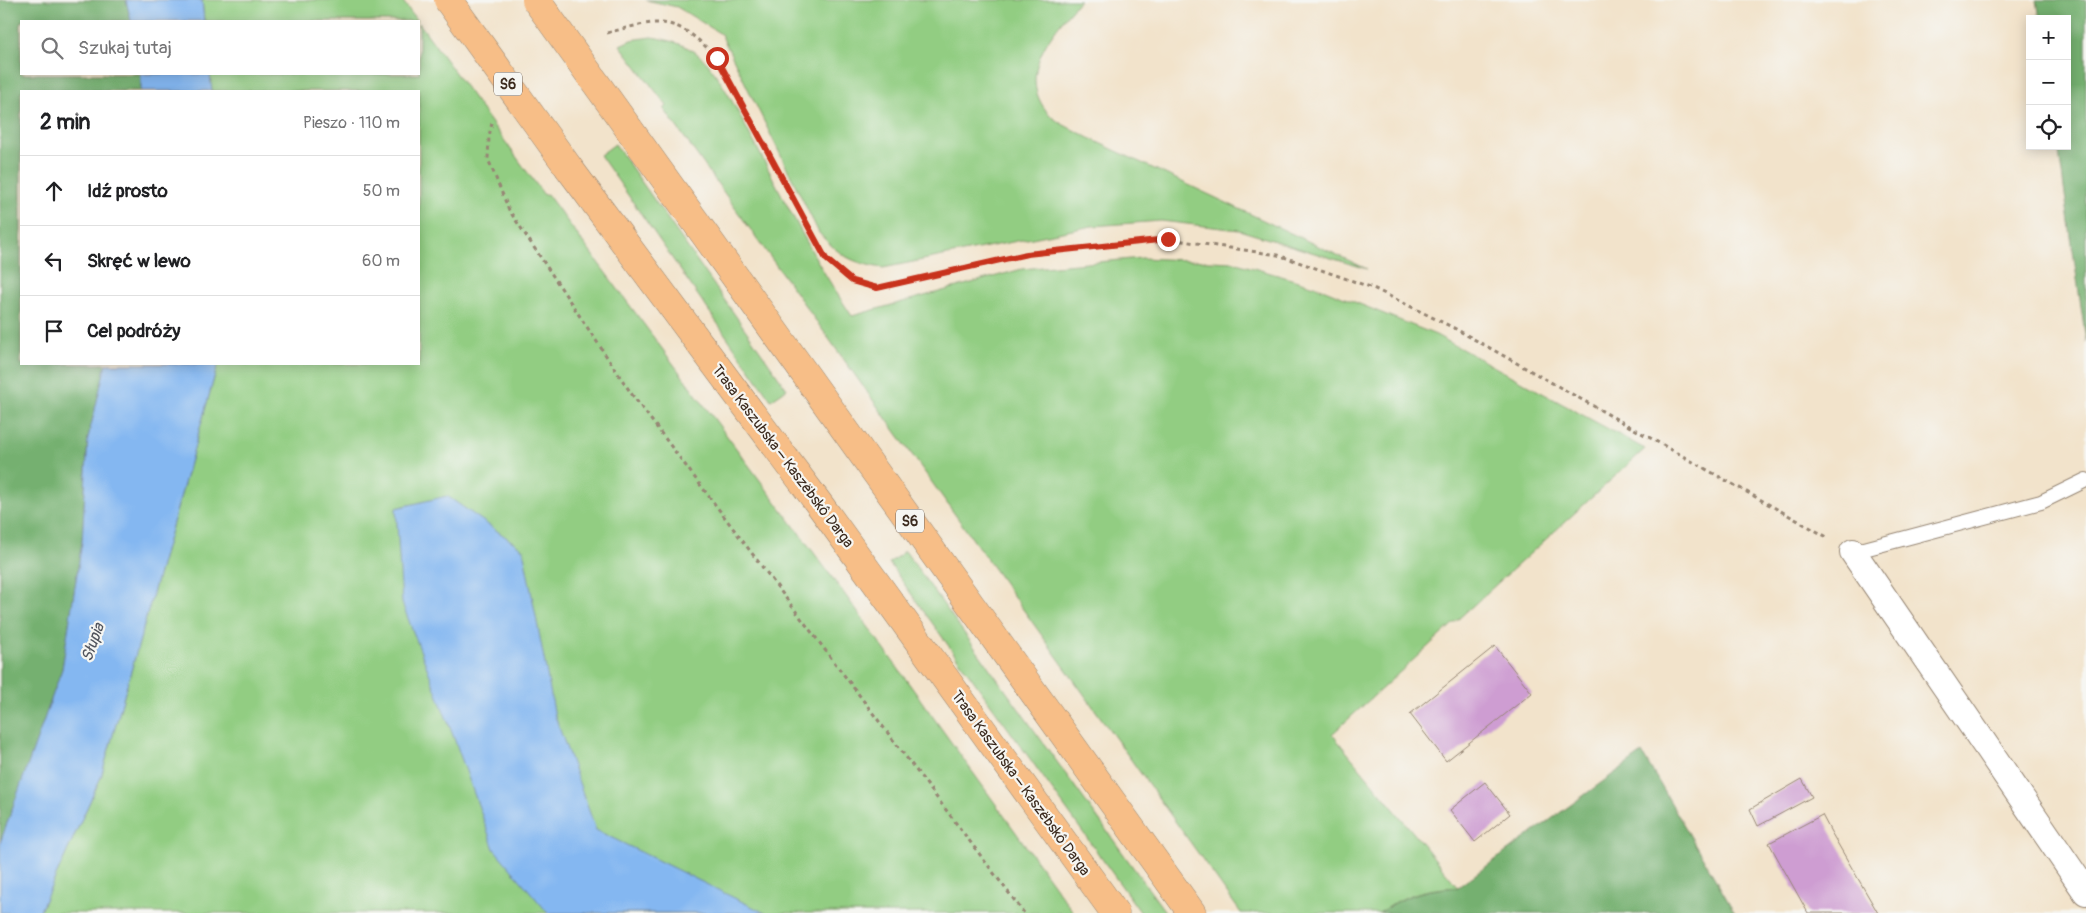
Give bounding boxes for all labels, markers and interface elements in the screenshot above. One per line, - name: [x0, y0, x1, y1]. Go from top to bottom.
- map controls: [2026, 15, 2071, 150]
- button: +: [2026, 15, 2071, 60]
- search box: [20, 20, 420, 75]
- icon: search: [38, 34, 66, 62]
- text: Szukaj tutaj: [78, 36, 172, 60]
- route start: [706, 47, 729, 70]
- button: −: [2026, 60, 2071, 105]
- road number: S6: [494, 72, 522, 96]
- button: locate: [2026, 105, 2071, 150]
- text: 2 min: [40, 109, 90, 136]
- text: Pieszo · 110 m: [303, 113, 400, 133]
- icon: ahead: [40, 177, 68, 205]
- text: Idź prosto: [87, 179, 168, 203]
- text: 50 m: [363, 181, 400, 201]
- route end: [1157, 228, 1180, 251]
- icon: left: [40, 247, 68, 275]
- text: Skręć w lewo: [87, 249, 191, 273]
- text: 60 m: [362, 251, 400, 271]
- icon: arrive: [40, 317, 68, 345]
- text: Cel podróży: [87, 319, 180, 343]
- street label: Trasa Kaszubska – Kaszëbskô Darga: [707, 361, 858, 552]
- road number: S6: [896, 510, 924, 532]
- water label: Słupia: [77, 619, 110, 664]
- street label: Trasa Kaszubska – Kaszëbskô Darga: [947, 687, 1094, 880]

